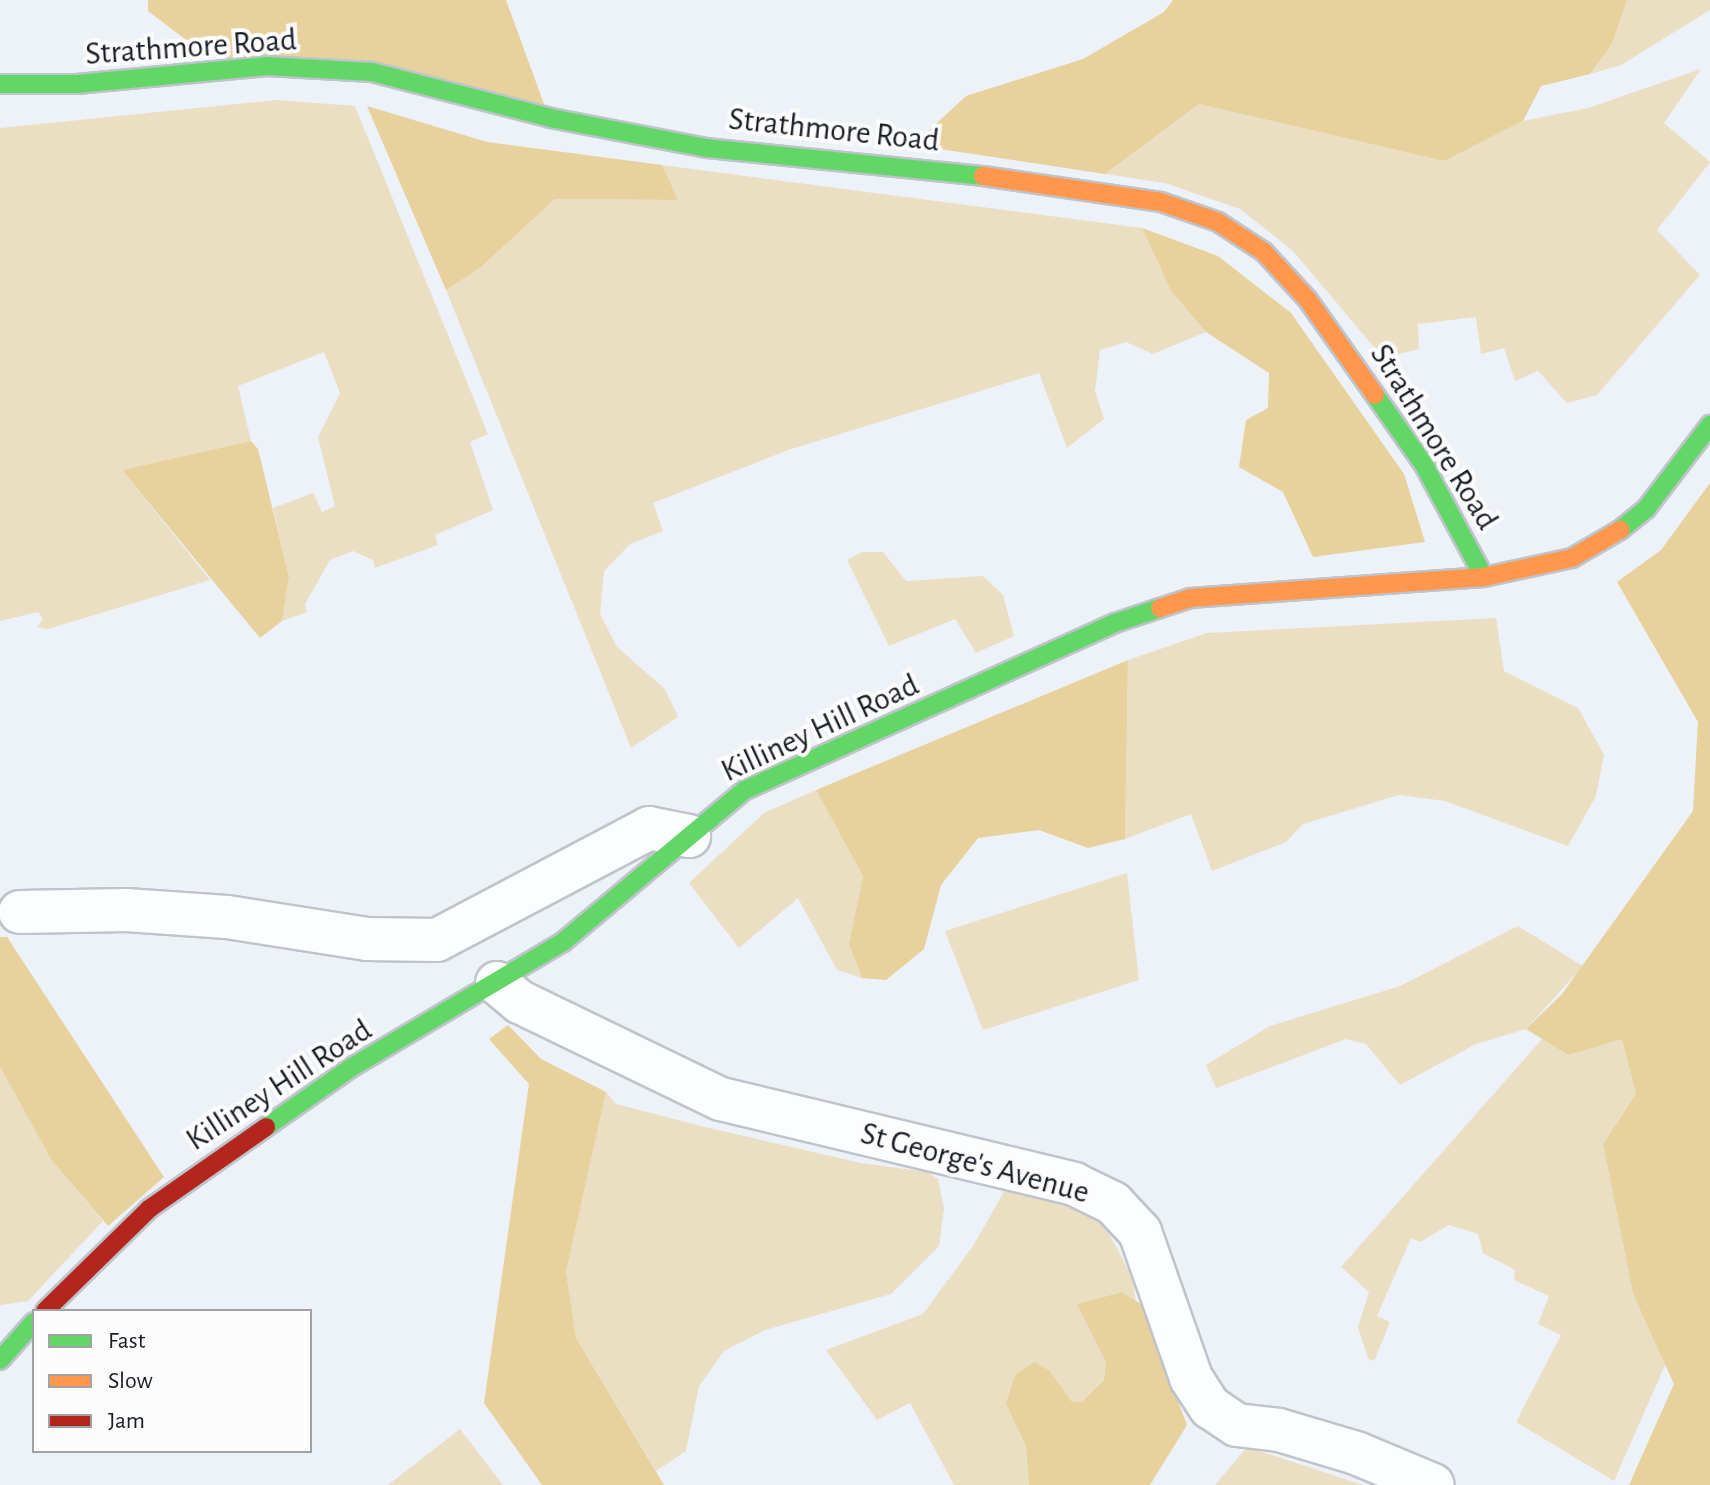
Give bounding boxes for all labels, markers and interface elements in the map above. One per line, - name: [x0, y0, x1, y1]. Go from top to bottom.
- street label: Strathmore Road: [84, 20, 298, 74]
- street label: Strathmore Road: [727, 100, 941, 160]
- street label: Strathmore Road: [1362, 337, 1506, 537]
- street label: Killiney Hill Road: [715, 666, 925, 790]
- street label: Killiney Hill Road: [179, 1011, 379, 1159]
- street label: St George's Avenue: [857, 1114, 1093, 1212]
- legend: [32, 1309, 312, 1453]
- text: Fast: [108, 1329, 145, 1353]
- text: Slow: [108, 1369, 153, 1393]
- text: Jam: [108, 1409, 145, 1433]

